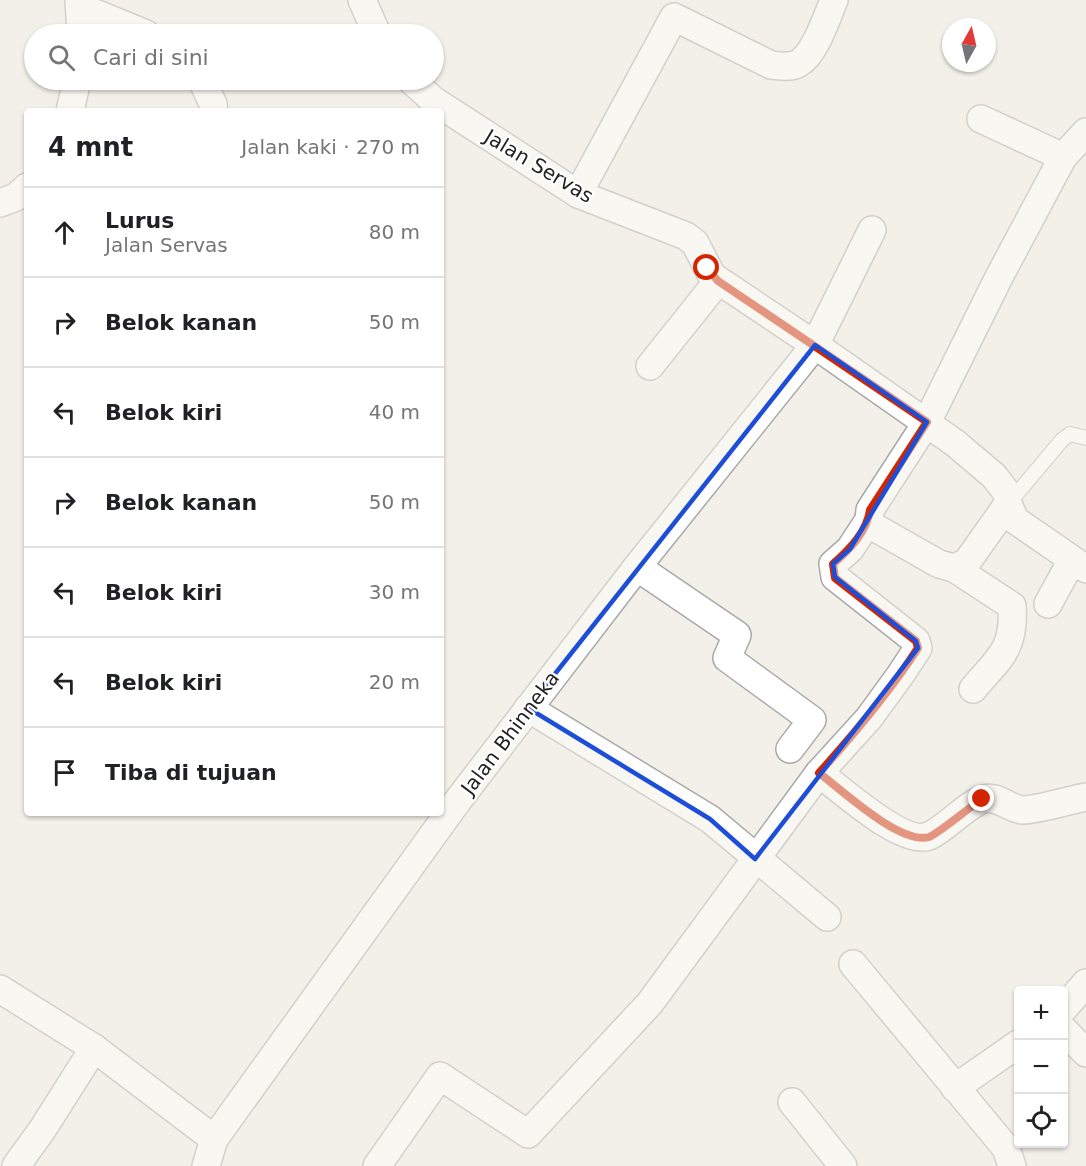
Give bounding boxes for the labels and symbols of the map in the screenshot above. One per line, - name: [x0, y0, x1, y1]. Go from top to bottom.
- north arrow: [942, 18, 996, 72]
- street label: Jalan Servas: [479, 123, 598, 208]
- route start: [693, 254, 719, 280]
- street label: Jalan Bhinneka: [455, 667, 564, 801]
- route end: [968, 785, 994, 811]

